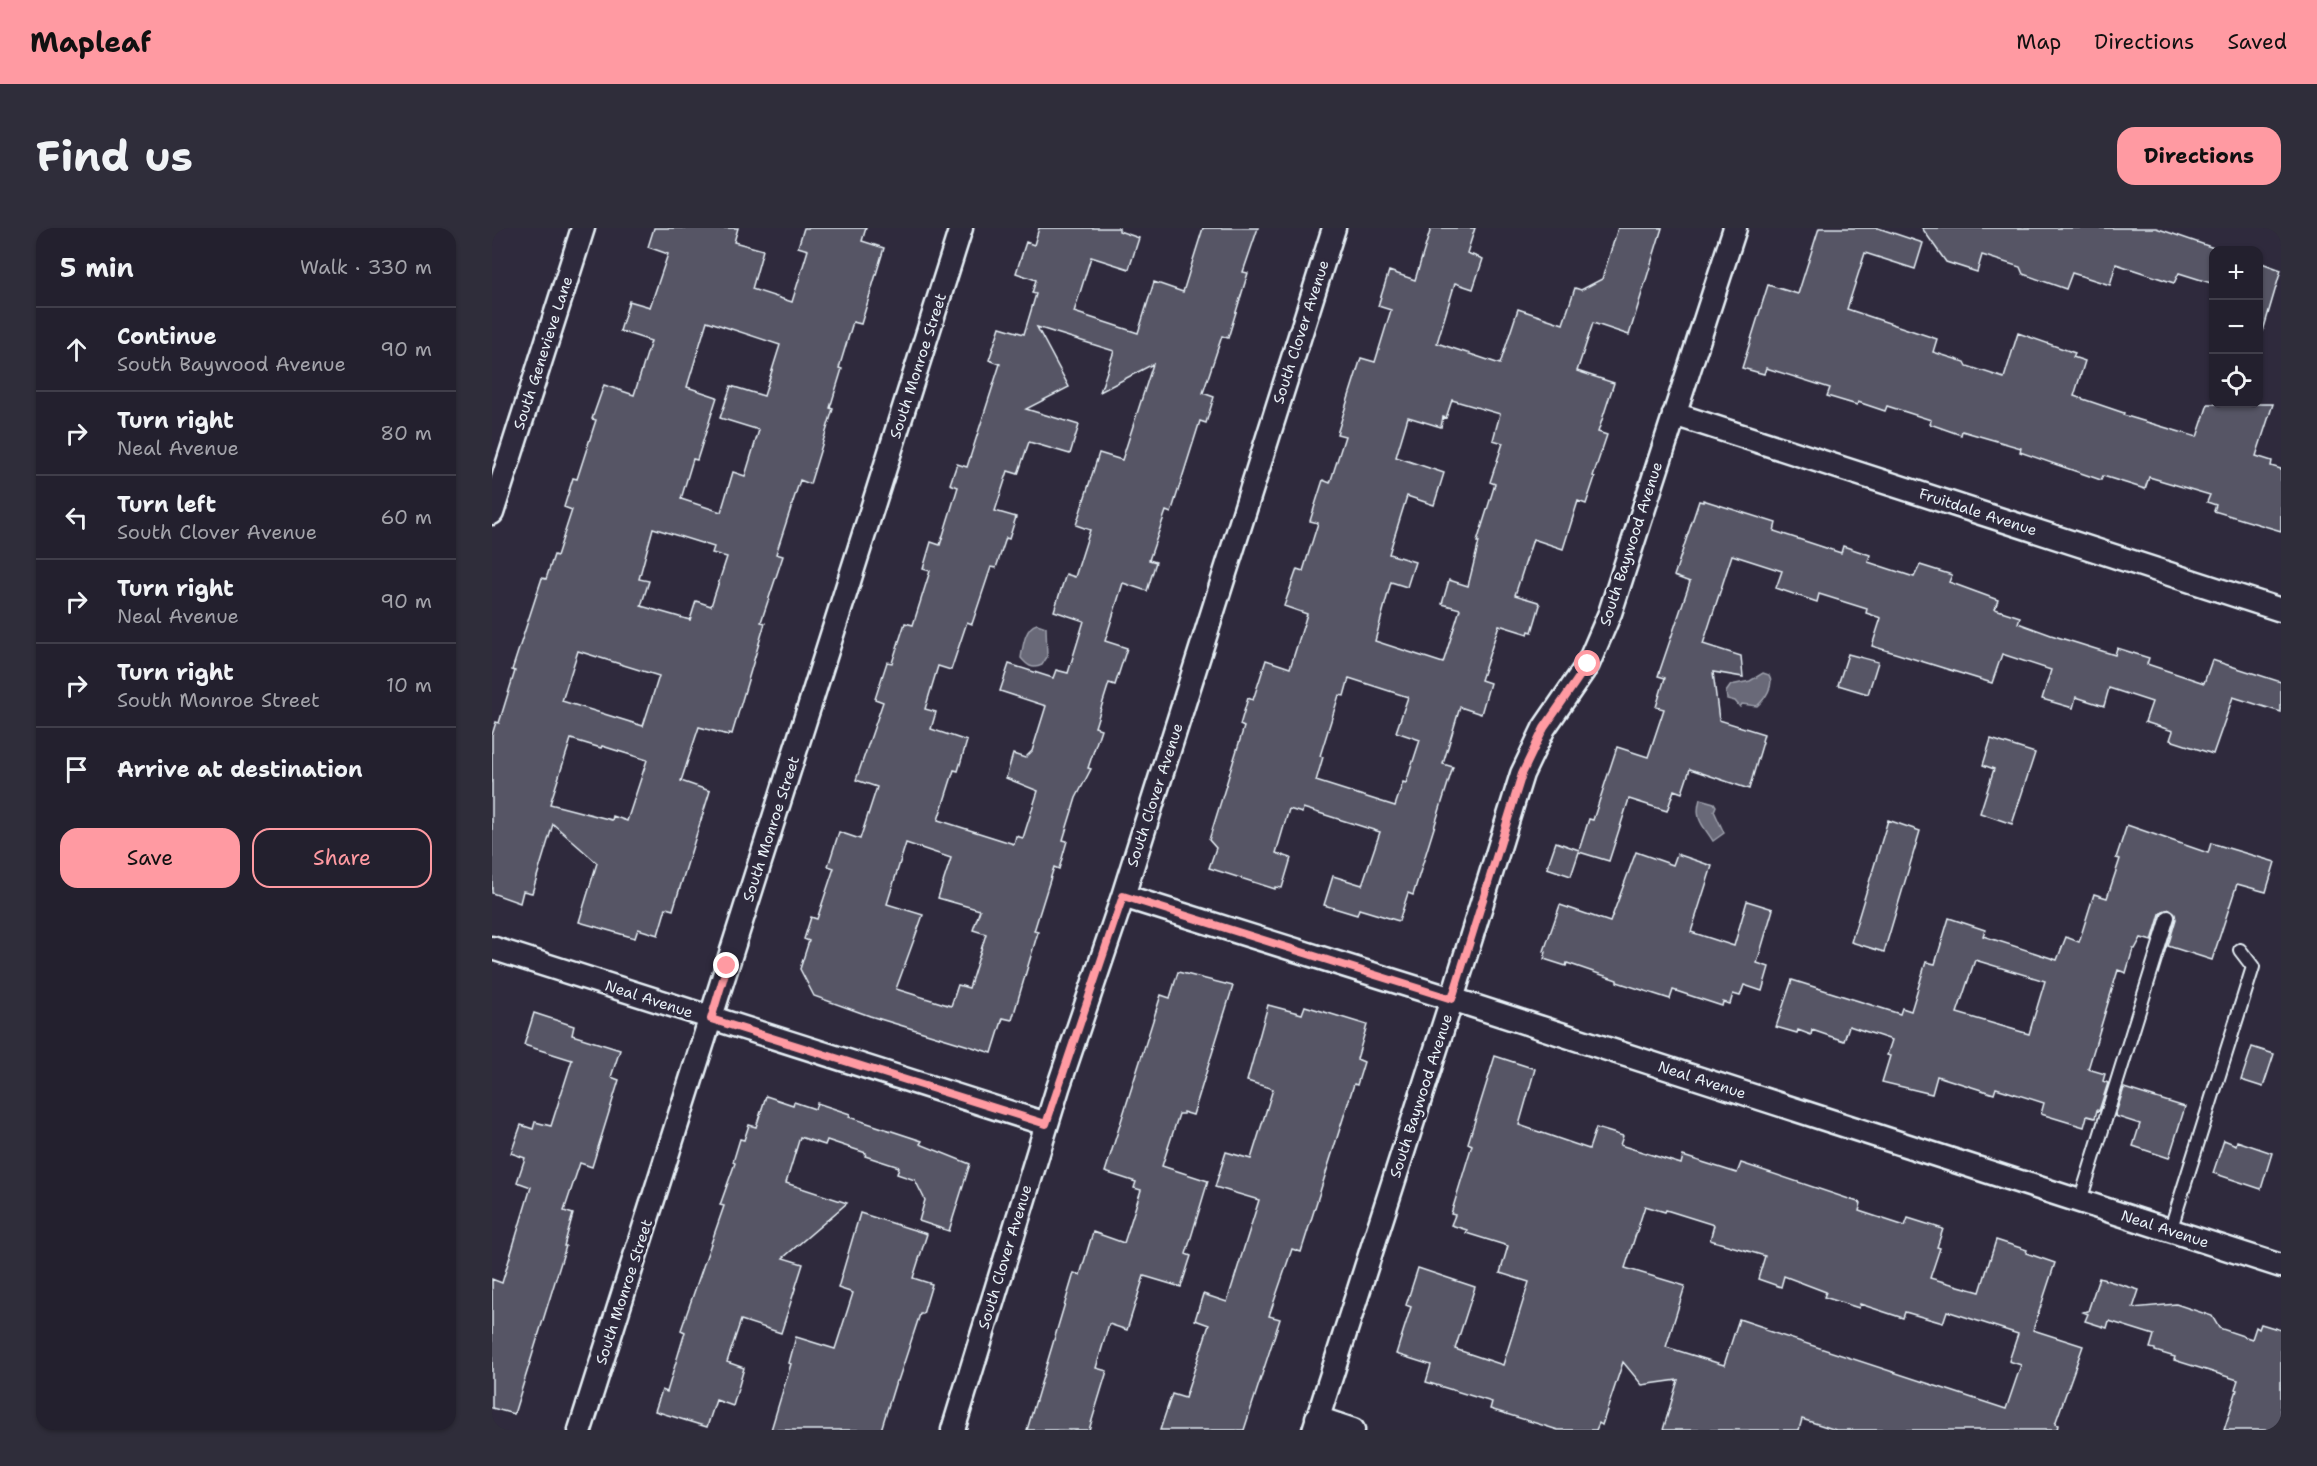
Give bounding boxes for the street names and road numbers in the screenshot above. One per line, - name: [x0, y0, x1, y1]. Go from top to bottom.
- street label: South Clover Avenue: [1268, 258, 1334, 406]
- street label: South Genevieve Lane: [509, 274, 577, 432]
- street label: South Monroe Street: [885, 291, 951, 441]
- street label: South Baywood Avenue: [1595, 459, 1667, 629]
- street label: Fruitdale Avenue: [1916, 484, 2040, 540]
- street label: South Clover Avenue: [1122, 721, 1188, 869]
- street label: South Monroe Street: [738, 754, 804, 904]
- street label: Neal Avenue: [602, 975, 696, 1023]
- street label: South Baywood Avenue: [1385, 1011, 1457, 1181]
- street label: Neal Avenue: [1655, 1056, 1749, 1104]
- street label: South Clover Avenue: [973, 1182, 1037, 1332]
- street label: Neal Avenue: [2118, 1205, 2212, 1253]
- street label: South Monroe Street: [591, 1217, 657, 1367]

